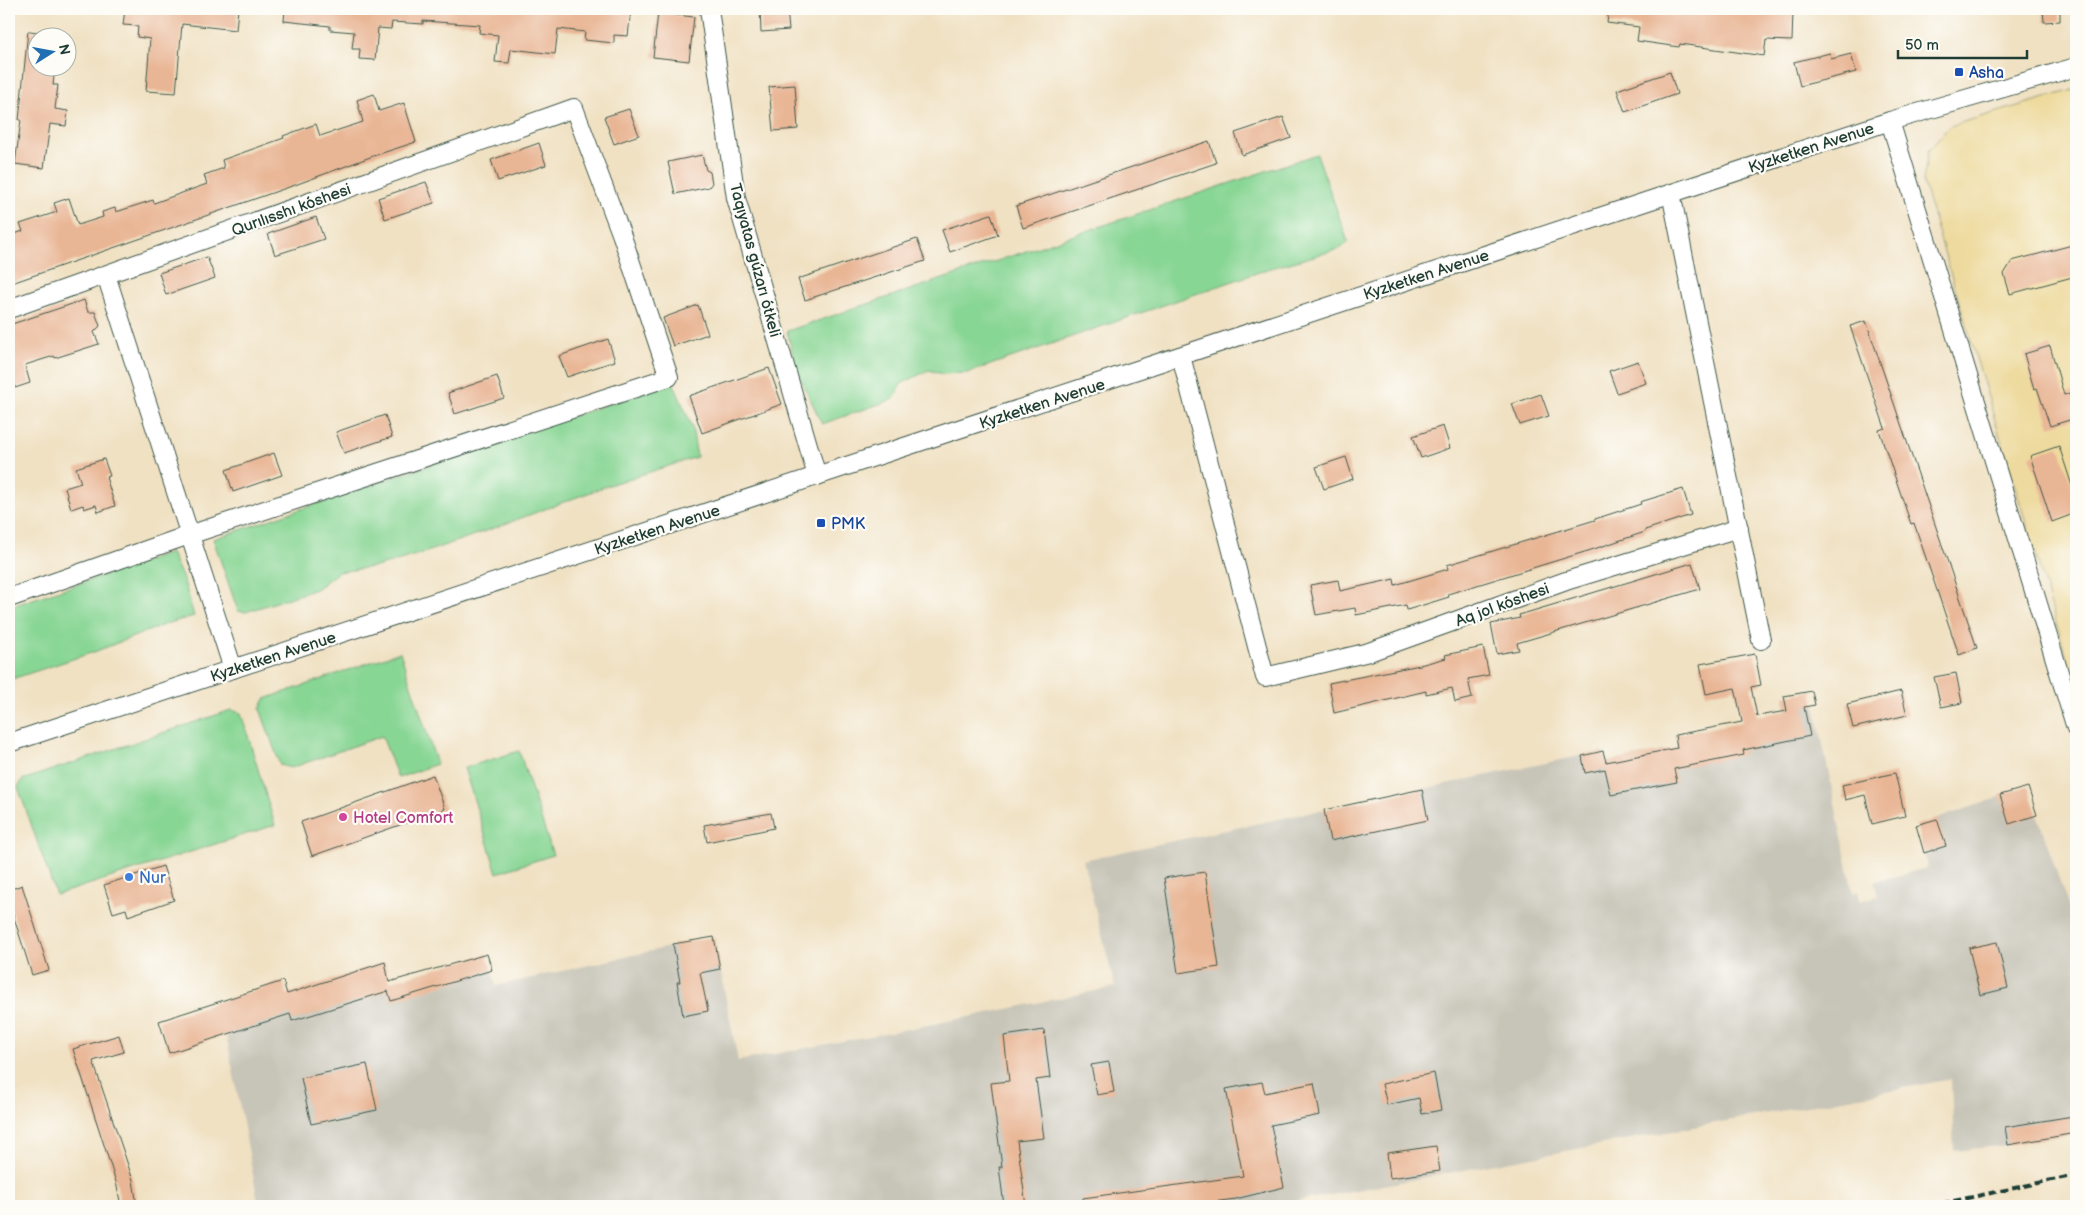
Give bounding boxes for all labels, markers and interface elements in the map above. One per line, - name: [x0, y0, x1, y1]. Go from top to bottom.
- north arrow: [28, 28, 78, 78]
- scale bar: [1898, 28, 2026, 60]
- text: 50 m: [1905, 36, 1939, 55]
- text: N: [55, 43, 74, 56]
- place label: Asha: [1969, 64, 2004, 83]
- marker: Asha: [1953, 66, 1965, 78]
- street label: Kyzketken Avenue: [1746, 119, 1877, 178]
- street label: Qurılısshı kóshesi: [229, 180, 354, 241]
- street label: Taqıyatas gúzarı ótkeli: [725, 181, 784, 339]
- street label: Kyzketken Avenue: [1361, 246, 1492, 305]
- street label: Kyzketken Avenue: [977, 375, 1108, 434]
- street label: Kyzketken Avenue: [592, 501, 723, 560]
- place label: PMK: [831, 515, 866, 534]
- marker: PMK: [815, 517, 827, 529]
- street label: Aq jol kóshesi: [1453, 580, 1552, 631]
- street label: Kyzketken Avenue: [208, 628, 339, 687]
- place label: Hotel Comfort: [353, 809, 454, 828]
- marker: Hotel Comfort: [337, 811, 349, 823]
- place label: Nur: [139, 869, 166, 888]
- marker: Nur: [123, 871, 135, 883]

